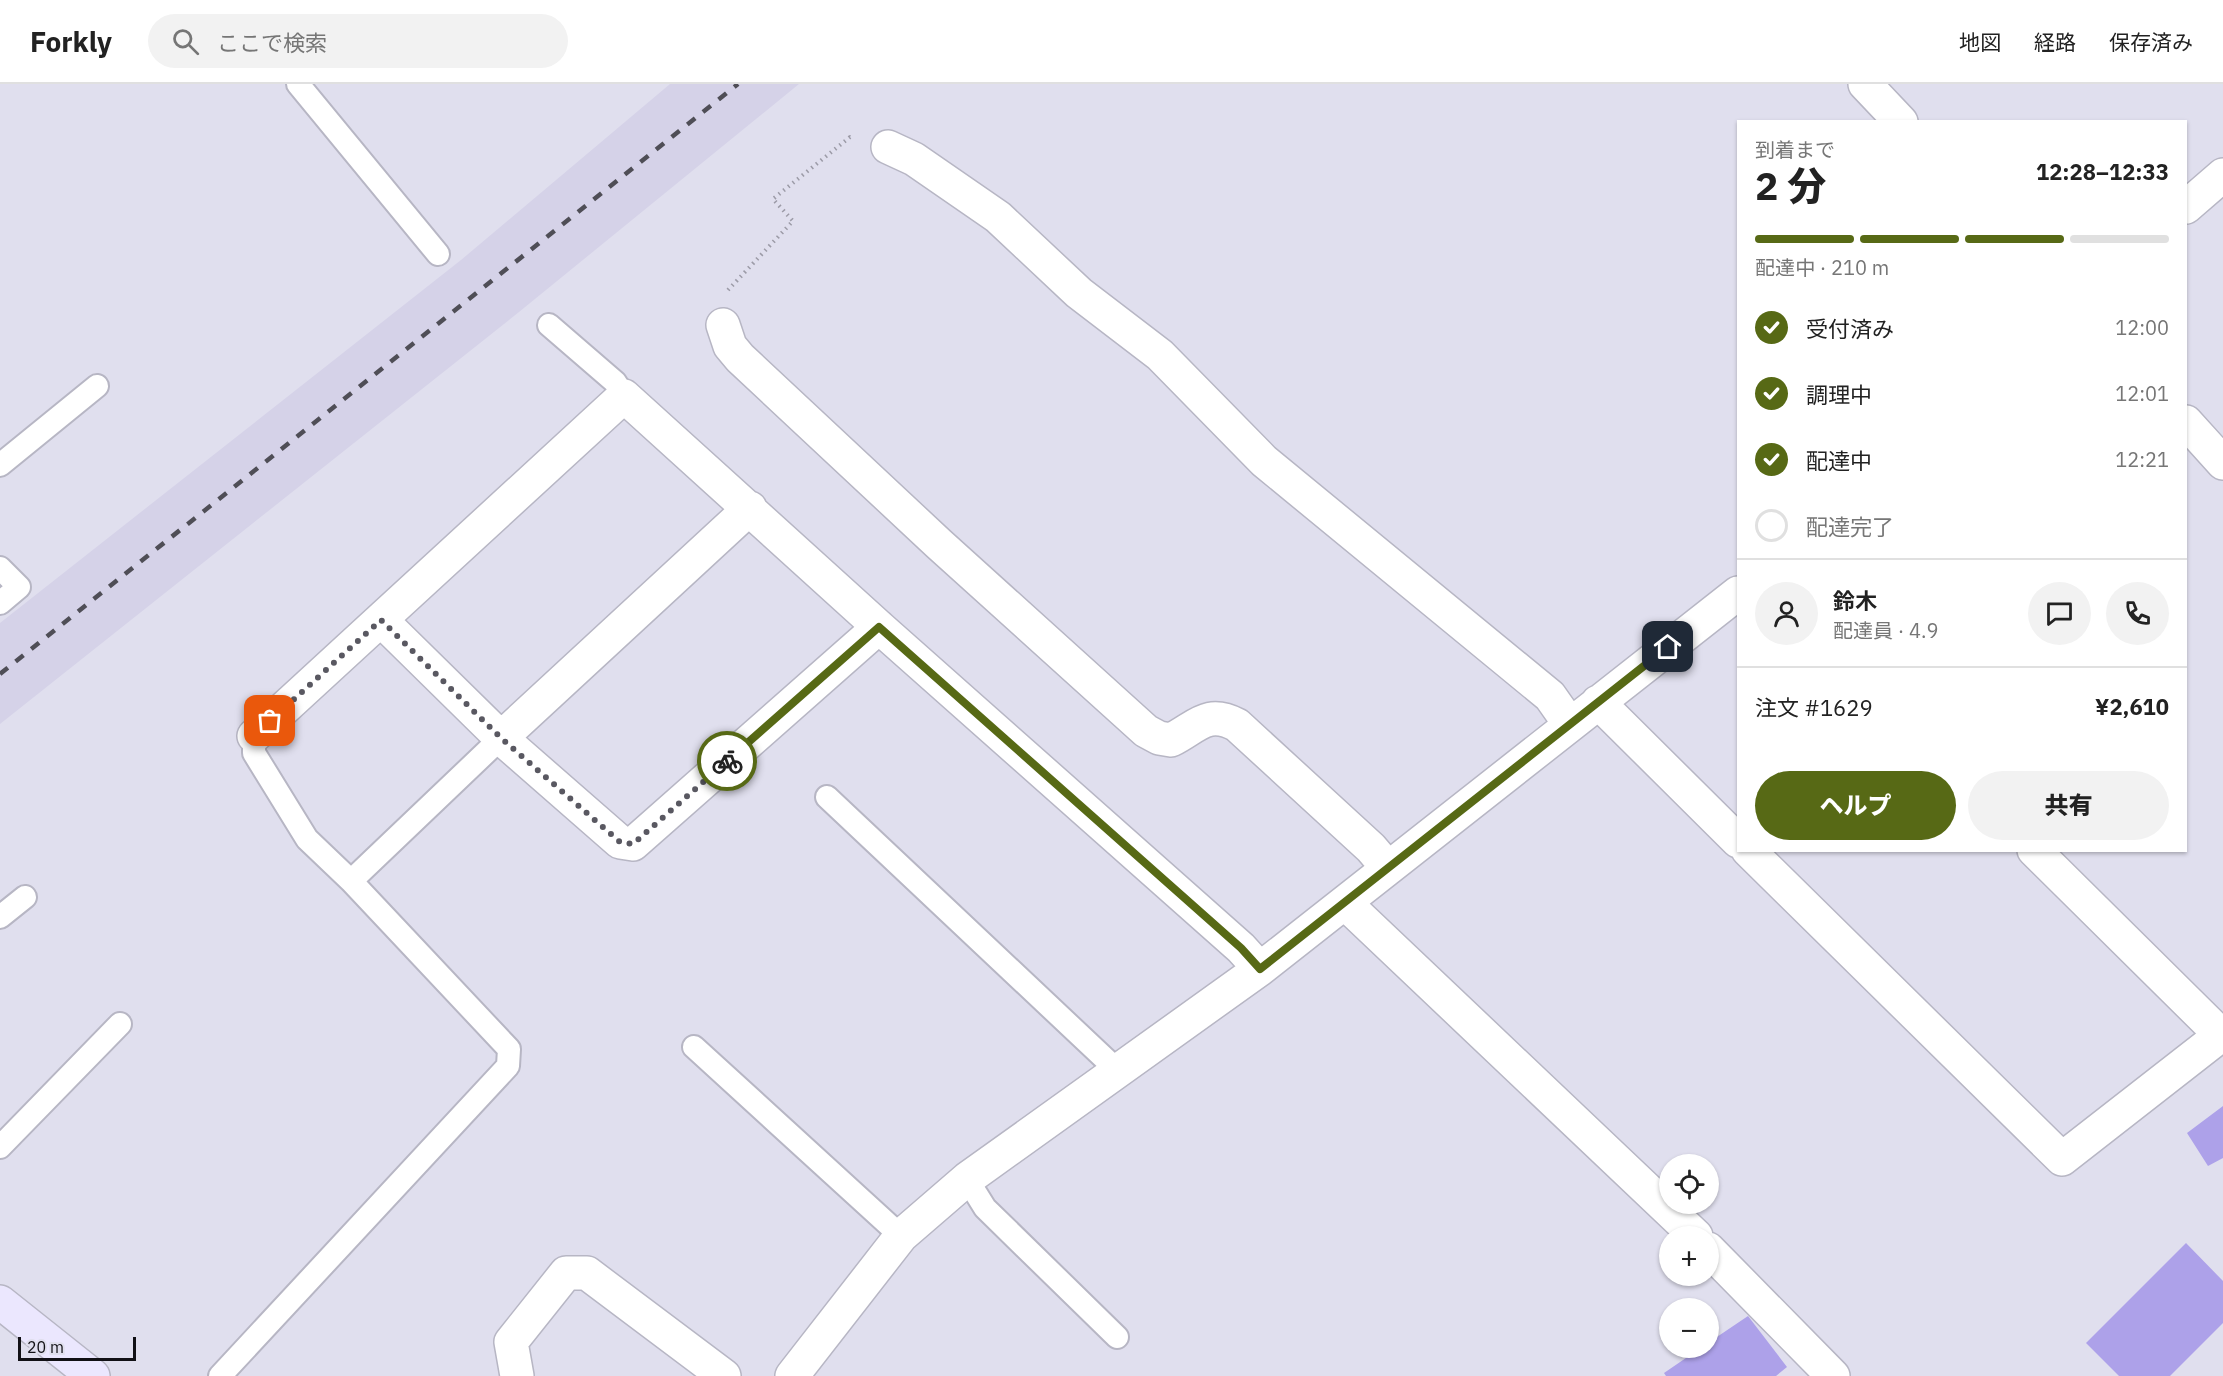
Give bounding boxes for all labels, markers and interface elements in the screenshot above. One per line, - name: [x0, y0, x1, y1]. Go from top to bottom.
- search box: [148, 14, 568, 68]
- text: Forkly: [30, 23, 112, 60]
- icon: search: [169, 25, 202, 58]
- text: ここで検索: [217, 28, 327, 57]
- text: 地図: [1959, 28, 2001, 56]
- text: 経路: [2034, 28, 2076, 56]
- text: 保存済み: [2109, 28, 2193, 56]
- text: 到着まで: [1755, 136, 1835, 163]
- text: 12:28–12:33: [2036, 157, 2169, 186]
- text: 2 分: [1755, 160, 1827, 211]
- text: 配達中 · 210 m: [1755, 254, 1889, 281]
- icon: check: [1755, 311, 1788, 344]
- text: 受付済み: [1806, 314, 1894, 343]
- text: 12:00: [2115, 314, 2169, 341]
- icon: check: [1755, 377, 1788, 410]
- text: 調理中: [1806, 380, 1872, 409]
- text: 12:01: [2115, 380, 2169, 407]
- icon: check: [1755, 443, 1788, 476]
- text: 配達中: [1806, 446, 1872, 475]
- text: 12:21: [2115, 446, 2169, 473]
- text: 配達完了: [1806, 512, 1894, 541]
- button: person: [1755, 582, 1818, 645]
- button: chat: [2028, 582, 2091, 645]
- button: phone: [2106, 582, 2169, 645]
- text: 鈴木: [1833, 586, 1877, 615]
- text: 配達員 · 4.9: [1833, 617, 1938, 644]
- pin: [1642, 621, 1693, 672]
- icon: home: [1651, 630, 1684, 663]
- text: ¥2,610: [2095, 692, 2169, 721]
- text: 注文 #1629: [1755, 693, 1873, 722]
- pin: [244, 695, 295, 746]
- icon: bag: [253, 704, 286, 737]
- courier: [697, 731, 757, 791]
- icon: bike: [711, 745, 744, 778]
- button: ヘルプ: [1755, 771, 1956, 840]
- button: 共有: [1968, 771, 2169, 840]
- map controls: [1659, 1154, 1719, 1358]
- button: locate: [1659, 1154, 1719, 1214]
- button: +: [1659, 1226, 1719, 1286]
- button: −: [1659, 1298, 1719, 1358]
- scale bar: [18, 1334, 136, 1362]
- text: 20 m: [27, 1337, 64, 1357]

